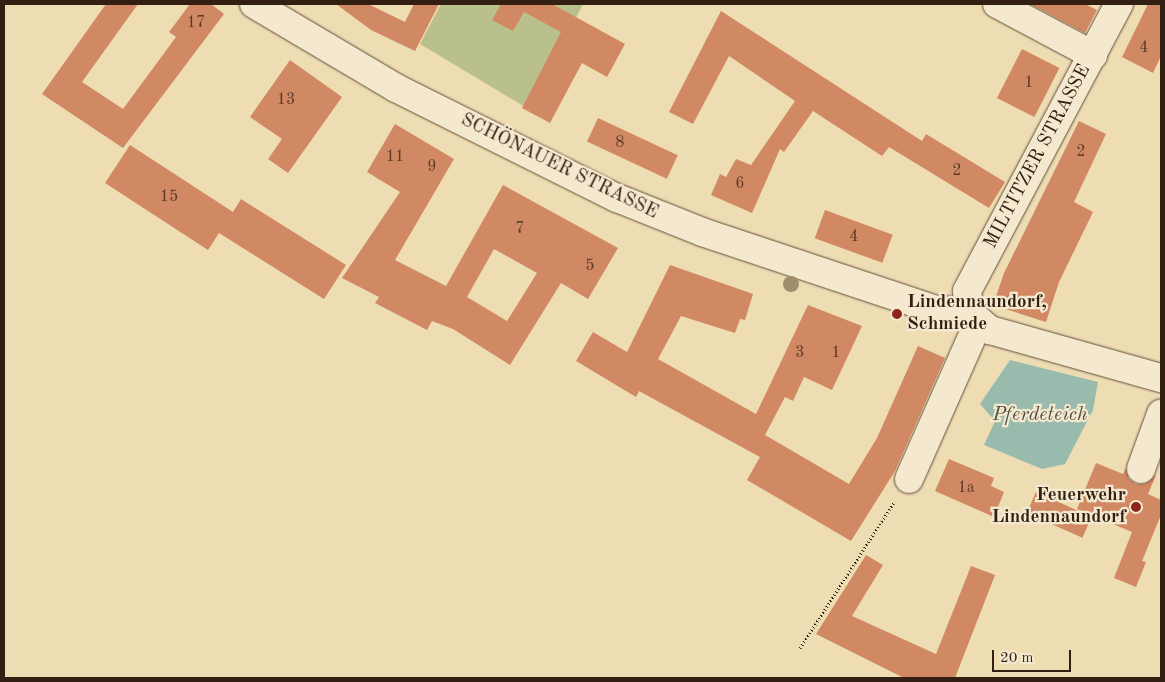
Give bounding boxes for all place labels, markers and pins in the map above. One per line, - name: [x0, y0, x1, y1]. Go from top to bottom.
- place label: Lindennaundorf, Schmiede: [907, 292, 1047, 336]
- marker: Lindennaundorf, Schmiede: [891, 308, 903, 320]
- place label: Feuerwehr Lindennaundorf: [991, 485, 1126, 529]
- marker: Feuerwehr Lindennaundorf: [1130, 501, 1142, 513]

